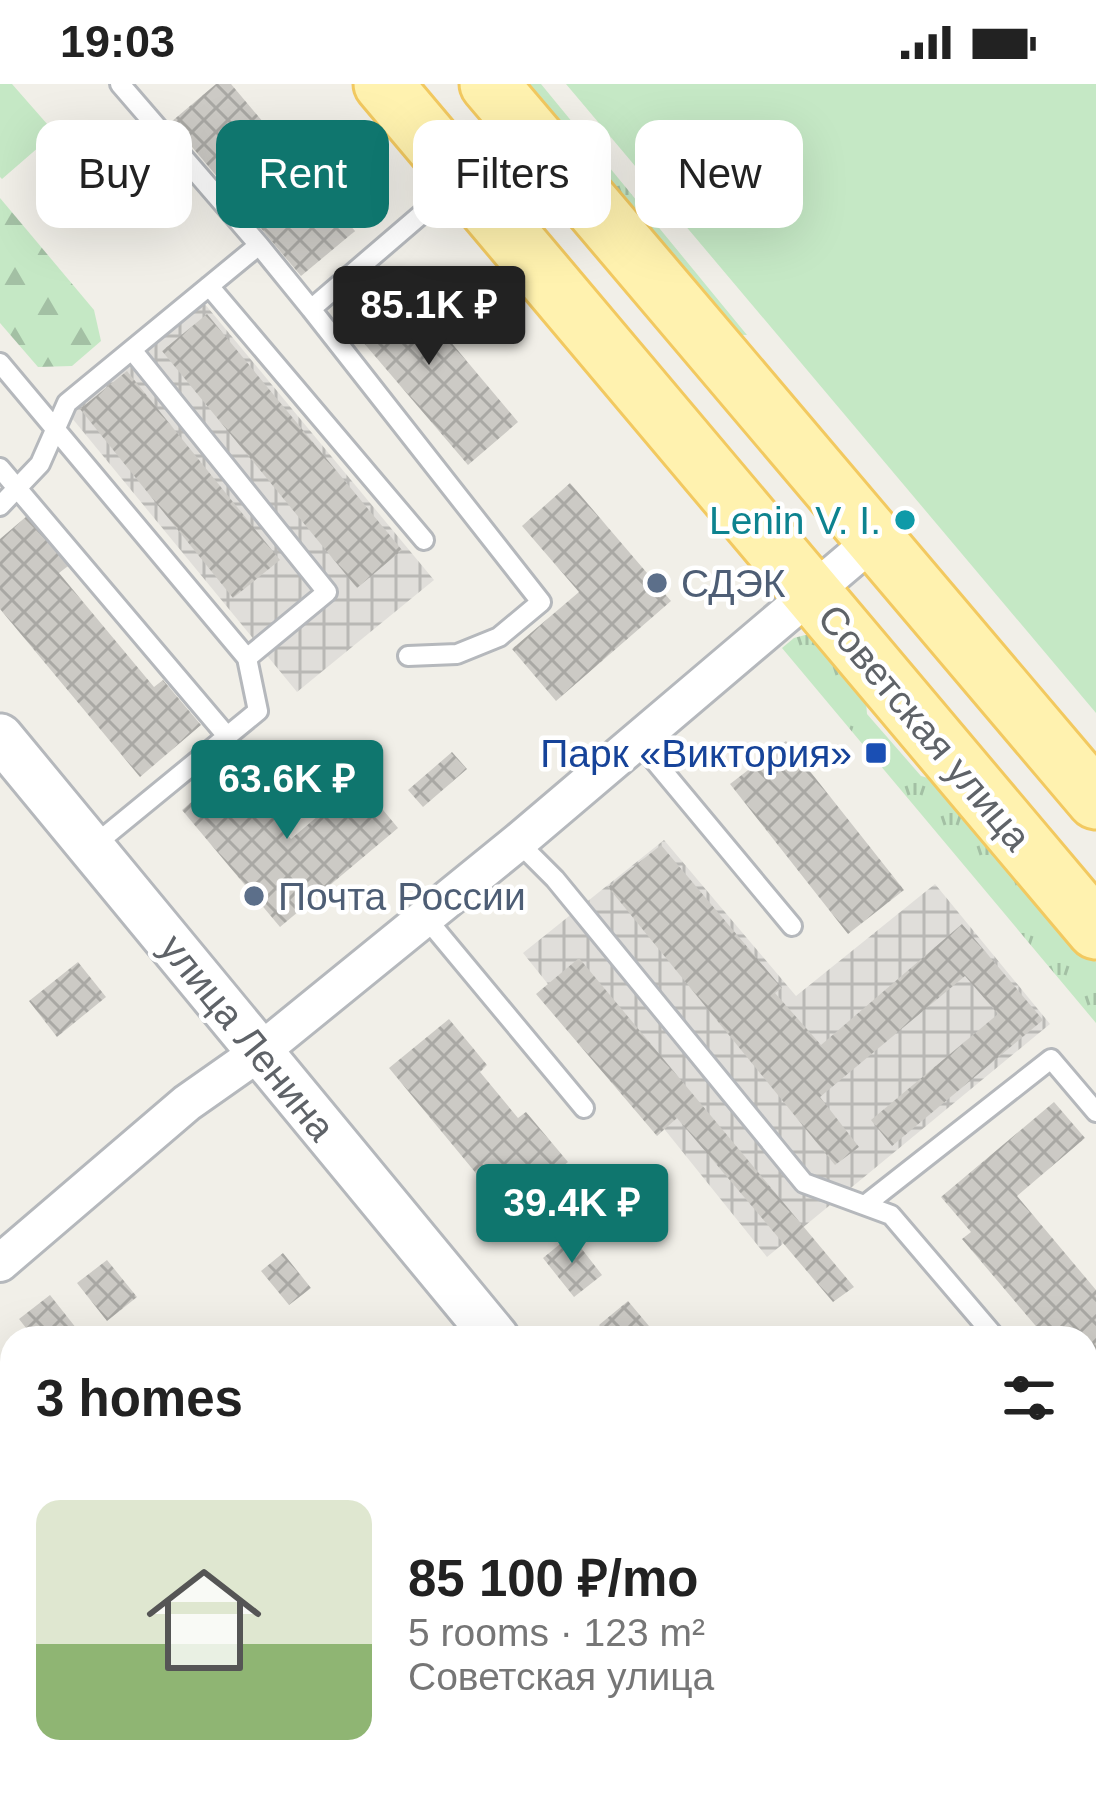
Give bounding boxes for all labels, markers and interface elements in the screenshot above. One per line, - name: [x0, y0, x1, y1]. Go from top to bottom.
- text: 19:03: [60, 16, 175, 67]
- chip: Buy: [36, 120, 192, 228]
- chip: Rent: [216, 120, 389, 228]
- chip: Filters: [413, 120, 611, 228]
- chip: New: [635, 120, 803, 228]
- pin: 85.1K ₽: [318, 266, 540, 368]
- text: 85.1K ₽: [360, 283, 498, 326]
- place label: Lenin V. I.: [709, 499, 881, 542]
- marker: Lenin V. I.: [892, 507, 918, 533]
- place label: СДЭК: [681, 562, 786, 605]
- marker: СДЭК: [644, 570, 670, 596]
- street label: Советская улица: [810, 596, 1040, 859]
- place label: Парк «Виктория»: [540, 732, 852, 775]
- pin: 63.6K ₽: [176, 740, 398, 842]
- marker: Парк «Виктория»: [863, 740, 889, 766]
- text: 63.6K ₽: [218, 757, 356, 800]
- place label: Почта России: [278, 875, 526, 918]
- marker: Почта России: [241, 883, 267, 909]
- street label: улица Ленина: [152, 926, 344, 1149]
- pin: 39.4K ₽: [461, 1164, 683, 1266]
- text: 39.4K ₽: [503, 1181, 641, 1224]
- icon: filters: [996, 1365, 1062, 1431]
- text: 3 homes: [36, 1370, 243, 1427]
- icon: home: [132, 1548, 276, 1692]
- text: 85 100 ₽/mo: [408, 1550, 699, 1607]
- text: 5 rooms · 123 m²: [408, 1611, 705, 1654]
- text: Советская улица: [408, 1655, 714, 1698]

